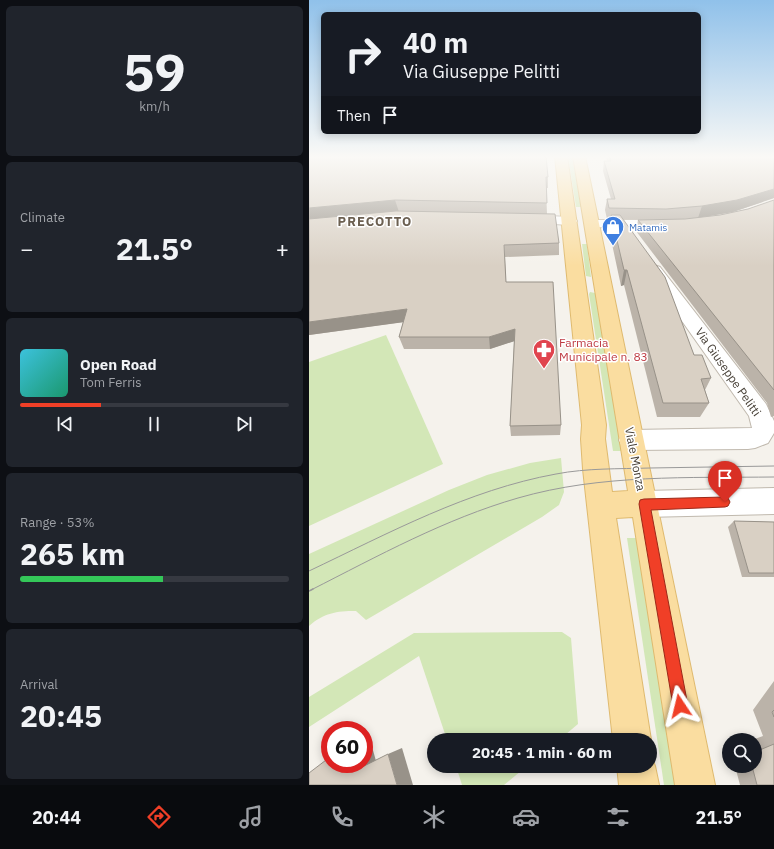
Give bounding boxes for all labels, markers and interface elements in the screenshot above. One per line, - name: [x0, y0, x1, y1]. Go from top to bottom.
- text: 40 m: [403, 24, 468, 61]
- icon: right: [337, 28, 389, 80]
- text: 59: [123, 38, 186, 105]
- text: Via Giuseppe Pelitti: [403, 60, 560, 83]
- text: km/h: [139, 98, 170, 115]
- icon: arrive: [379, 104, 401, 126]
- text: Then: [337, 106, 371, 125]
- text: Climate: [20, 209, 65, 226]
- district label: PRECOTTO: [338, 213, 412, 230]
- shop icon: Matamis: [600, 214, 626, 247]
- place label: Matamis: [629, 221, 668, 234]
- text: 21.5°: [116, 229, 193, 268]
- text: −: [20, 234, 33, 263]
- text: +: [276, 234, 289, 263]
- street label: Via Giuseppe Pelitti: [692, 325, 765, 419]
- place label: Farmacia Municipale n. 83: [559, 335, 648, 364]
- pharmacy icon: Farmacia Municipale n. 83: [531, 337, 557, 370]
- text: Open Road: [80, 355, 157, 374]
- text: Tom Ferris: [80, 374, 142, 391]
- icon: previous: [54, 413, 76, 435]
- icon: pause: [143, 413, 165, 435]
- icon: next: [233, 413, 255, 435]
- street label: Viale Monza: [622, 426, 649, 493]
- pin: [708, 461, 742, 502]
- icon: arrive: [714, 467, 736, 489]
- text: Range · 53%: [20, 514, 94, 531]
- text: 265 km: [20, 534, 125, 573]
- text: Arrival: [20, 676, 58, 693]
- position arrow: [659, 685, 701, 727]
- text: 20:45: [20, 696, 102, 735]
- speed limit sign: 60: [321, 721, 373, 773]
- map controls: [722, 733, 762, 773]
- button: search: [722, 733, 762, 773]
- text: 20:45 · 1 min · 60 m: [472, 743, 612, 762]
- icon: directions: [145, 803, 173, 831]
- icon: music: [237, 803, 265, 831]
- icon: phone: [328, 803, 356, 831]
- icon: climate: [420, 803, 448, 831]
- icon: car: [512, 803, 540, 831]
- icon: filters: [604, 803, 632, 831]
- text: 20:44: [32, 806, 81, 829]
- text: 21.5°: [696, 806, 742, 829]

